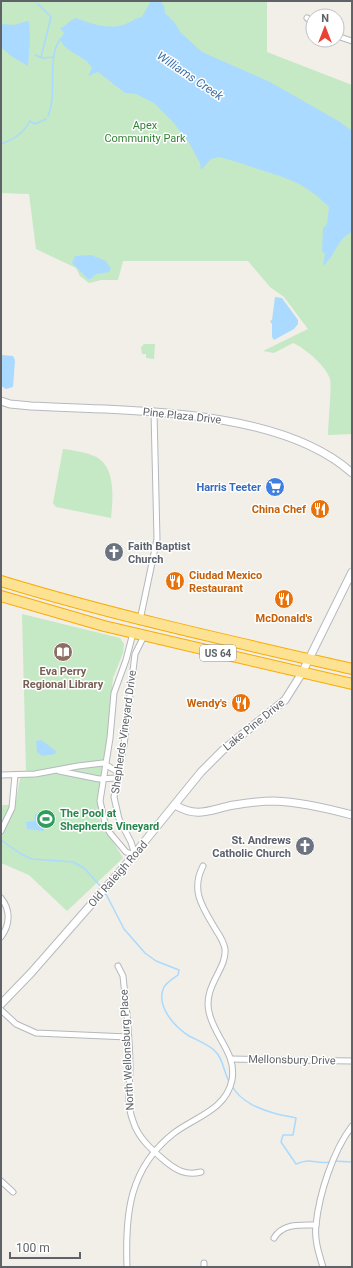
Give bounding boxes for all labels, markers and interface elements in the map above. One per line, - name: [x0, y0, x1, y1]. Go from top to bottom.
- north arrow: [305, 8, 345, 48]
- text: N: [321, 12, 329, 25]
- water label: Williams Creek: [154, 49, 227, 104]
- park label: Apex Community Park: [104, 119, 186, 145]
- street label: Pine Plaza Drive: [142, 405, 222, 427]
- supermarket icon: Harris Teeter: [264, 476, 286, 498]
- place label: Harris Teeter: [196, 481, 261, 494]
- restaurant icon: China Chef: [309, 498, 331, 520]
- place label: China Chef: [252, 503, 306, 516]
- place label: Faith Baptist Church: [128, 540, 191, 566]
- church icon: Faith Baptist Church: [103, 541, 125, 563]
- place label: Ciudad Mexico Restaurant: [189, 569, 262, 595]
- restaurant icon: Ciudad Mexico Restaurant: [164, 570, 186, 592]
- restaurant icon: McDonald's: [273, 588, 295, 610]
- place label: McDonald's: [256, 612, 313, 625]
- library icon: Eva Perry Regional Library: [52, 641, 74, 663]
- road number: US 64: [200, 645, 236, 661]
- place label: Eva Perry Regional Library: [23, 665, 104, 691]
- street label: Shepherds Vineyard Drive: [109, 669, 139, 795]
- restaurant icon: Wendy's: [230, 692, 252, 714]
- street label: Lake Pine Drive: [221, 696, 287, 754]
- place label: Wendy's: [187, 697, 227, 710]
- place label: The Pool at Shepherds Vineyard: [60, 807, 159, 833]
- sports icon: The Pool at Shepherds Vineyard: [35, 808, 57, 830]
- place label: St. Andrews Catholic Church: [212, 834, 291, 860]
- church icon: St. Andrews Catholic Church: [294, 835, 316, 857]
- street label: Old Raleigh Road: [86, 838, 150, 910]
- street label: North Wellonsburg Place: [117, 989, 137, 1111]
- street label: Mellonsbury Drive: [248, 1053, 336, 1067]
- scale bar: [10, 1234, 80, 1260]
- text: 100 m: [16, 1241, 50, 1255]

